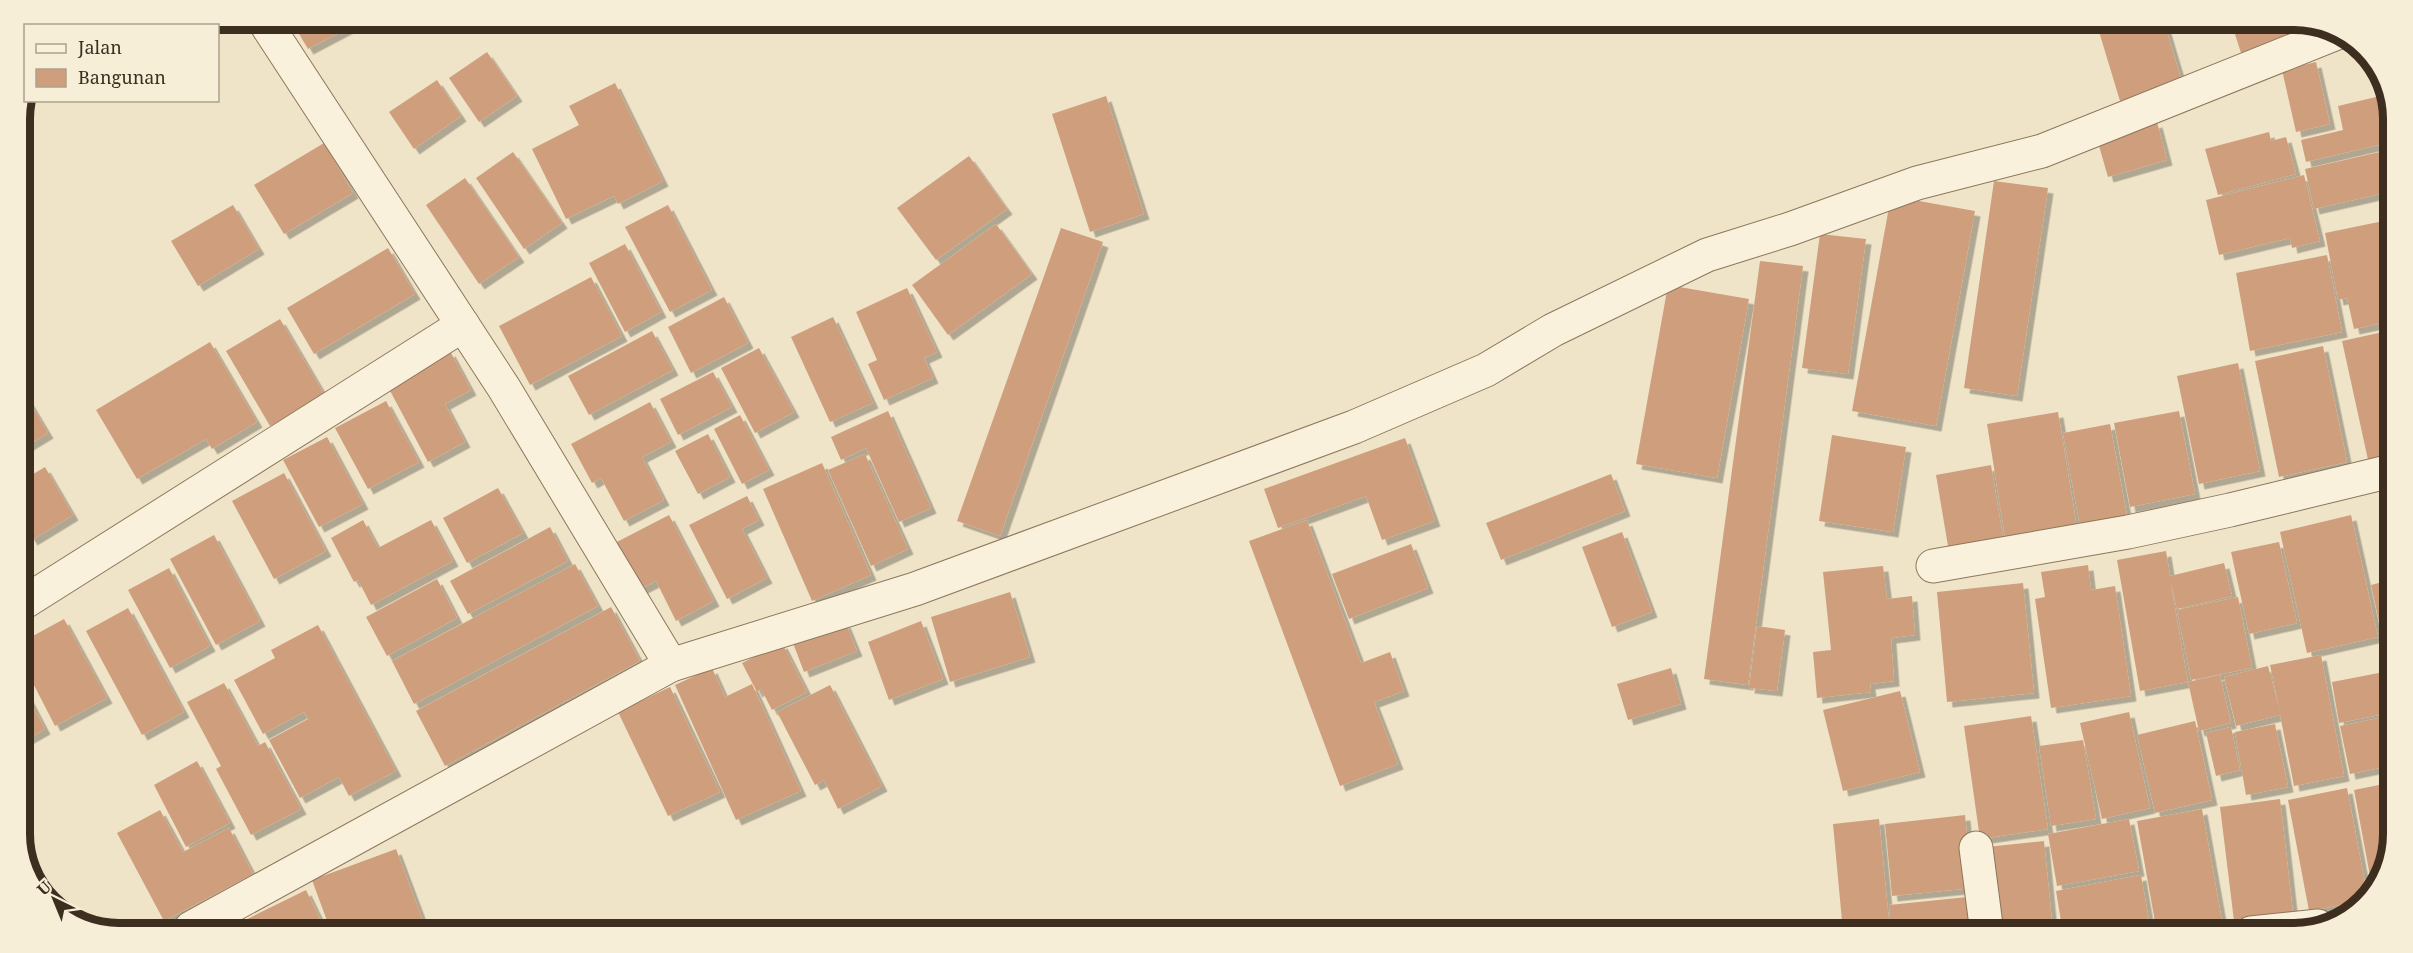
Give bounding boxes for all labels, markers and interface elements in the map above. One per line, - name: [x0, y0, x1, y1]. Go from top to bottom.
- legend: [24, 24, 219, 102]
- text: Jalan: [77, 35, 122, 59]
- text: Bangunan: [78, 65, 166, 89]
- north arrow: [24, 869, 84, 929]
- text: U: [32, 876, 56, 900]

